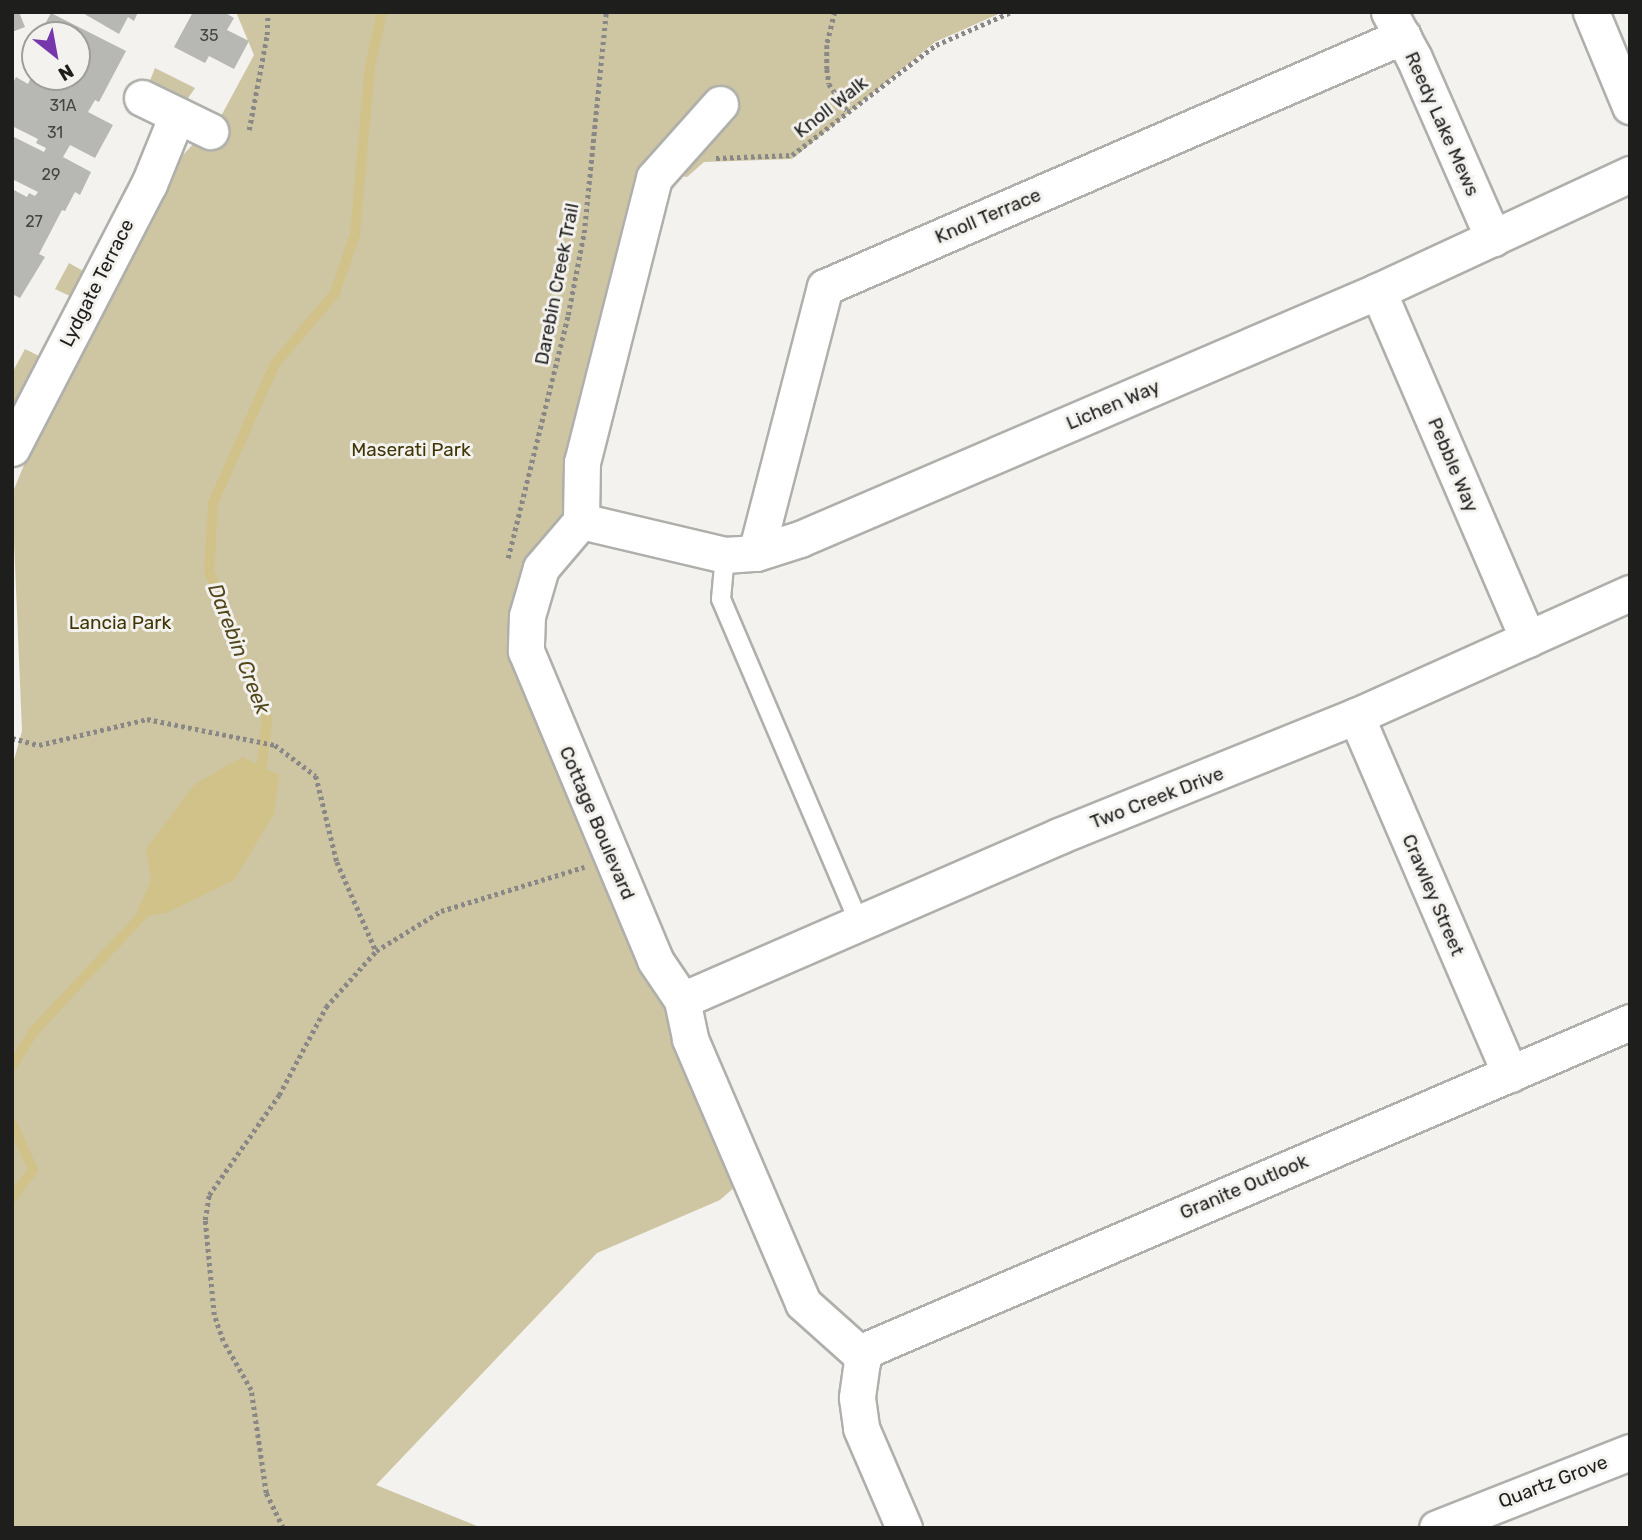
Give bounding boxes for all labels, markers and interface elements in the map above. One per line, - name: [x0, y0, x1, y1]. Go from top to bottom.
- north arrow: [21, 21, 91, 91]
- house number: 35: [199, 26, 219, 46]
- street label: Reedy Lake Mews: [1400, 48, 1484, 200]
- text: N: [54, 59, 78, 86]
- street label: Knoll Walk: [790, 71, 872, 143]
- house number: 31A: [50, 96, 76, 116]
- house number: 31: [47, 123, 63, 143]
- house number: 29: [42, 165, 60, 185]
- street label: Knoll Terrace: [931, 183, 1045, 249]
- street label: Darebin Creek Trail: [530, 201, 584, 367]
- house number: 27: [25, 212, 43, 232]
- street label: Lydgate Terrace: [55, 215, 139, 351]
- street label: Lichen Way: [1063, 375, 1163, 435]
- street label: Pebble Way: [1423, 414, 1483, 516]
- park label: Maserati Park: [351, 439, 471, 461]
- water label: Darebin Creek: [203, 580, 275, 718]
- park label: Lancia Park: [69, 612, 171, 634]
- street label: Cottage Boulevard: [554, 743, 640, 903]
- street label: Two Creek Drive: [1087, 762, 1227, 834]
- street label: Crawley Street: [1397, 831, 1469, 959]
- street label: Granite Outlook: [1176, 1150, 1312, 1224]
- street label: Quartz Grove: [1495, 1451, 1611, 1513]

